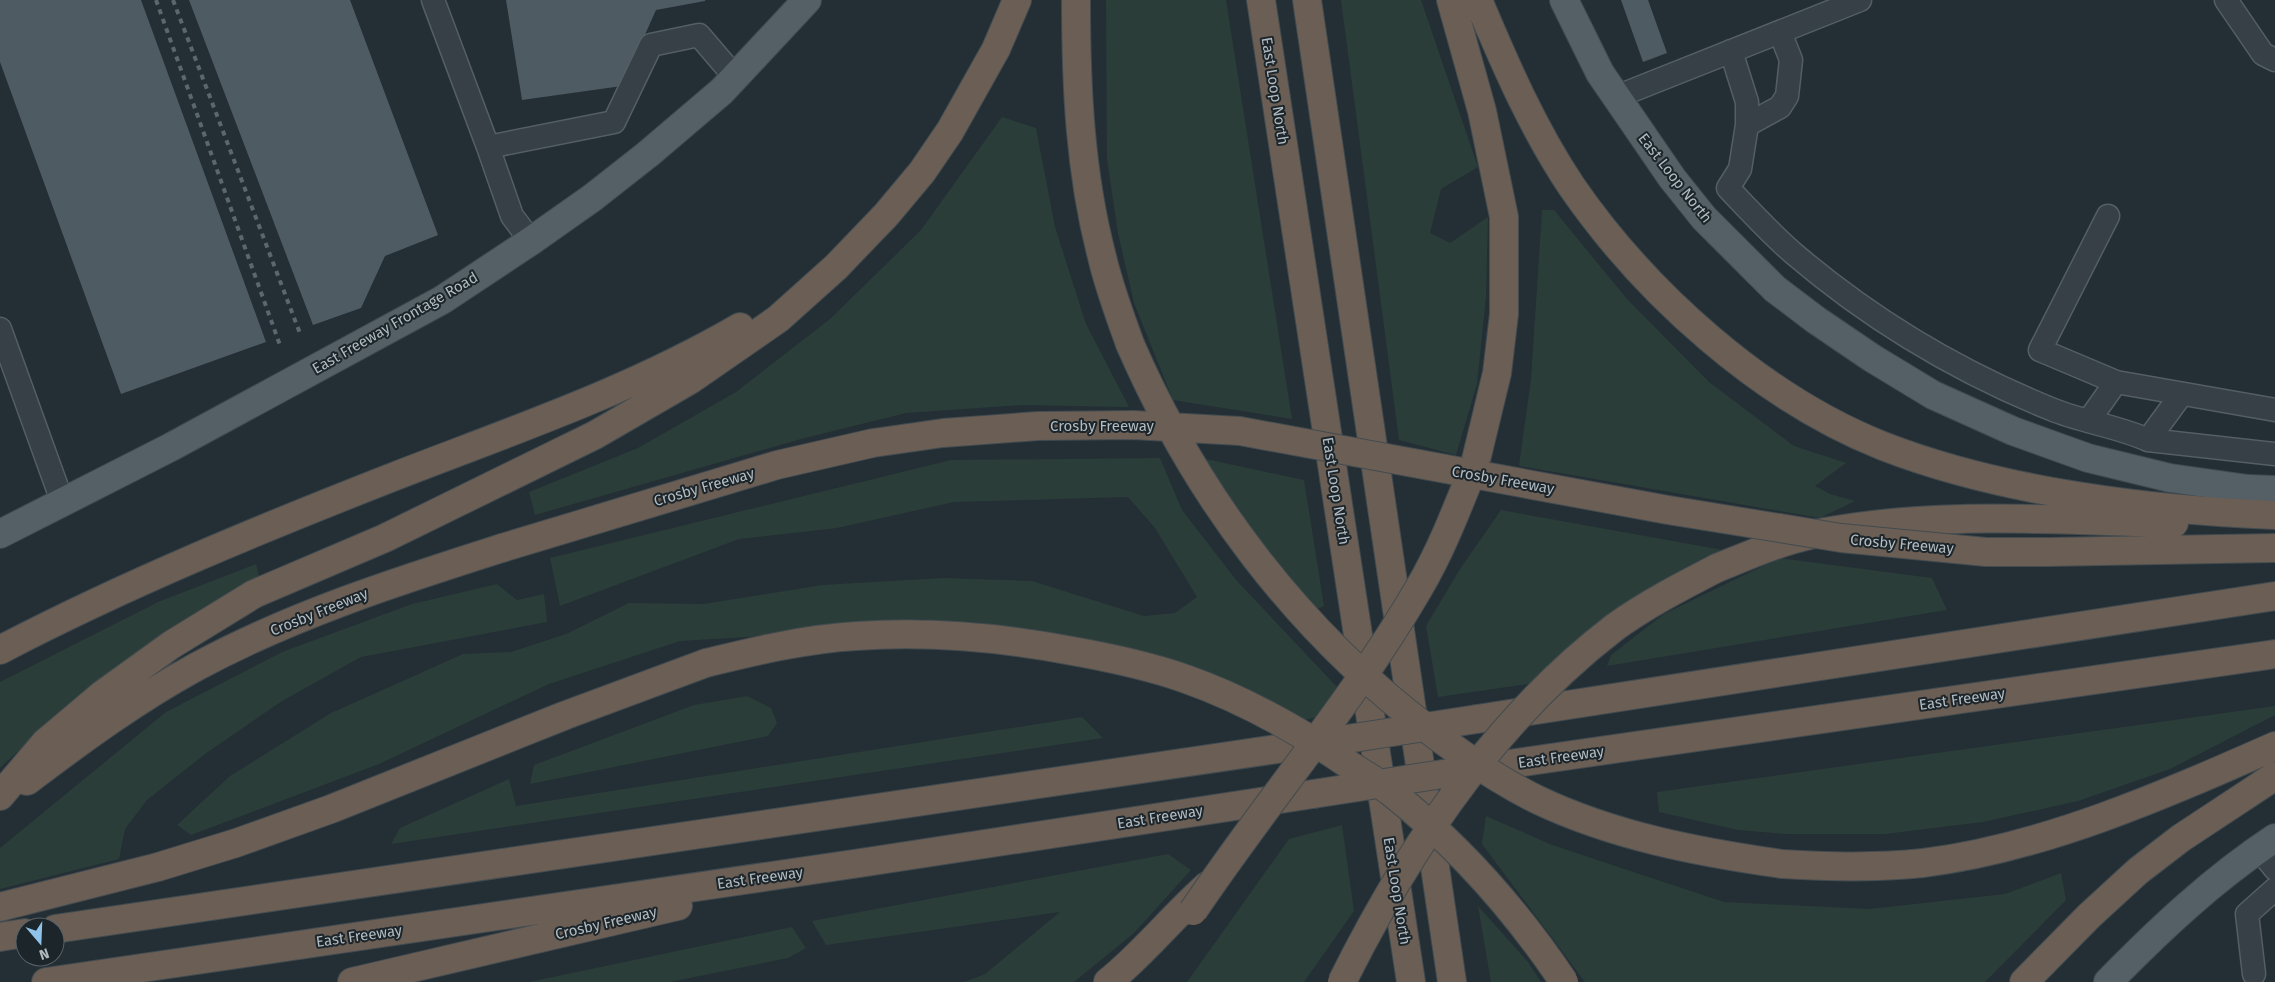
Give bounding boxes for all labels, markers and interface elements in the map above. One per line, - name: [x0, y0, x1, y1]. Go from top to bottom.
- street label: East Loop North: [1258, 36, 1292, 146]
- street label: East Loop North: [1634, 130, 1716, 226]
- street label: East Freeway Frontage Road: [309, 268, 481, 378]
- street label: Crosby Freeway: [1050, 417, 1155, 435]
- street label: East Loop North: [1319, 436, 1353, 546]
- street label: Crosby Freeway: [1450, 462, 1556, 498]
- street label: Crosby Freeway: [652, 464, 757, 510]
- street label: Crosby Freeway: [1849, 531, 1955, 558]
- street label: Crosby Freeway: [267, 584, 371, 640]
- street label: East Freeway: [1918, 684, 2007, 714]
- street label: East Freeway: [1517, 742, 1606, 772]
- street label: East Freeway: [1116, 801, 1205, 833]
- street label: East Loop North: [1380, 836, 1414, 946]
- street label: East Freeway: [716, 863, 805, 893]
- street label: Crosby Freeway: [553, 902, 659, 943]
- north arrow: [15, 917, 65, 967]
- street label: East Freeway: [315, 921, 404, 951]
- text: N: [37, 944, 51, 963]

